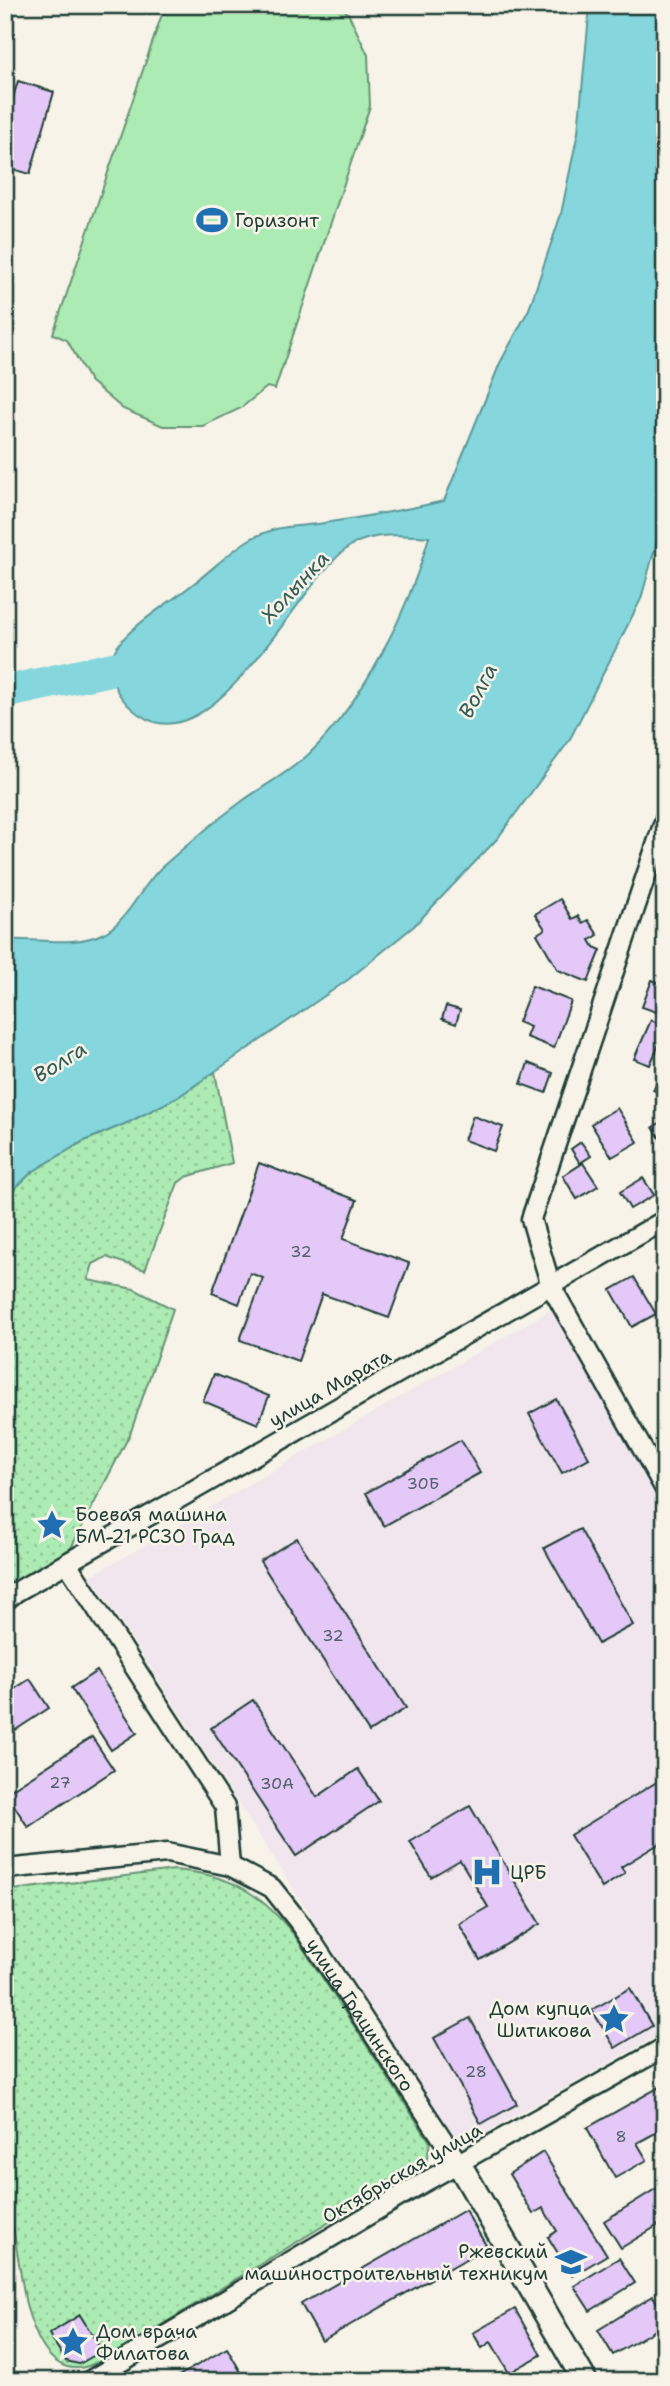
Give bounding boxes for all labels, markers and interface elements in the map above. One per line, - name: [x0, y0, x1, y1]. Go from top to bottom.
- sports icon: Горизонт: [195, 203, 229, 237]
- place label: Горизонт: [235, 208, 319, 233]
- water label: Холынка: [254, 545, 336, 630]
- water label: Волга: [452, 659, 504, 723]
- water label: Волга: [28, 1035, 92, 1089]
- house number: 32: [290, 1241, 312, 1262]
- street label: улица Марата: [265, 1343, 396, 1433]
- house number: 30Б: [407, 1473, 439, 1494]
- place label: Боевая машина БМ-21 РСЗО Град: [75, 1502, 235, 1549]
- place icon: Боевая машина БМ-21 РСЗО Град: [35, 1508, 69, 1542]
- house number: 32: [322, 1625, 344, 1646]
- house number: 27: [49, 1772, 71, 1793]
- house number: 30А: [260, 1773, 294, 1794]
- hospital icon: ЦРБ: [470, 1855, 504, 1889]
- place label: ЦРБ: [510, 1860, 547, 1885]
- street label: улица Грацинского: [301, 1933, 420, 2096]
- place label: Дом купца Шитикова: [489, 1996, 591, 2043]
- place icon: Дом купца Шитикова: [597, 2002, 631, 2036]
- house number: 28: [465, 2061, 487, 2082]
- street label: Октябрьская улица: [317, 2117, 487, 2229]
- house number: 8: [615, 2126, 627, 2147]
- place label: Ржевский машиностроительный техникум: [245, 2239, 548, 2286]
- school or university icon: Ржевский машиностроительный техникум: [554, 2245, 588, 2279]
- place label: Дом врача Филатова: [96, 2319, 197, 2366]
- place icon: Дом врача Филатова: [56, 2325, 90, 2359]

